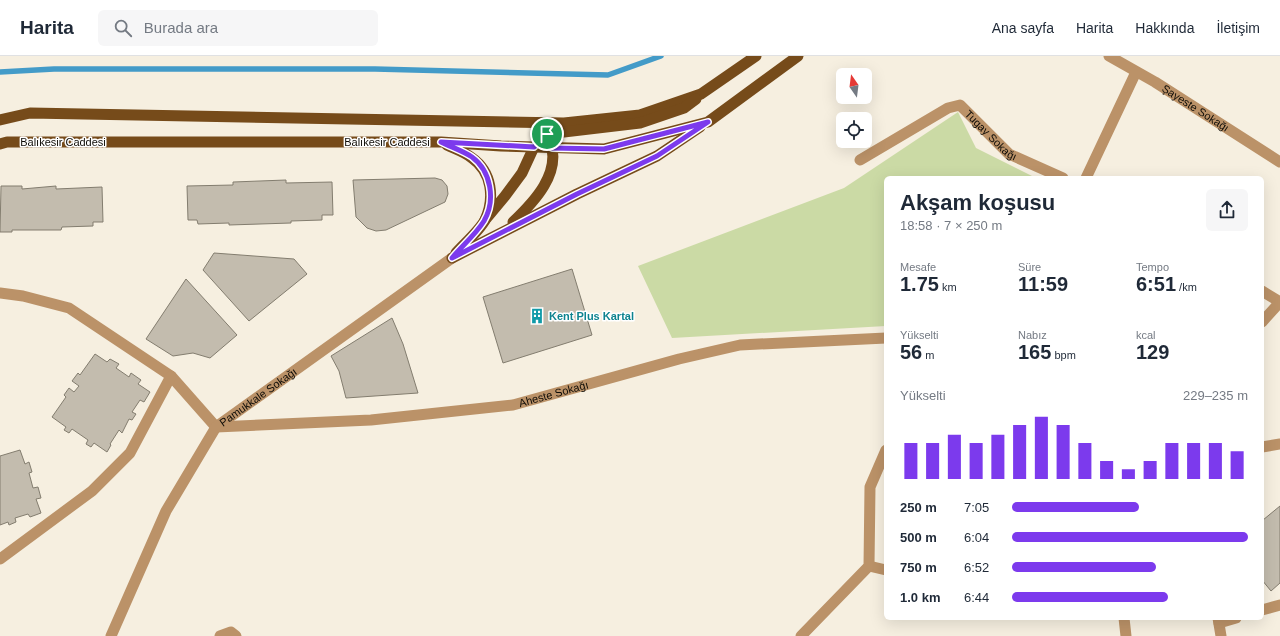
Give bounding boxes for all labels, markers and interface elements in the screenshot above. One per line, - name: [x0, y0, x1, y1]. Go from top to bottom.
- search box: [98, 10, 378, 46]
- text: Harita: [20, 17, 74, 38]
- icon: search: [112, 17, 134, 39]
- text: Burada ara: [144, 19, 218, 36]
- text: Ana sayfa: [992, 20, 1054, 36]
- text: Harita: [1076, 20, 1113, 36]
- text: Hakkında: [1135, 20, 1194, 36]
- text: İletişim: [1216, 20, 1260, 36]
- north arrow: [836, 68, 872, 104]
- map controls: [836, 68, 872, 148]
- street label: Şayeste Sokağı: [1160, 82, 1231, 134]
- street label: Tugay Sokağı: [963, 108, 1019, 163]
- button: locate: [836, 112, 872, 148]
- pin: [530, 117, 564, 151]
- icon: arrive: [536, 123, 558, 145]
- street label: Balıkesir Caddesi: [20, 136, 106, 148]
- street label: Balıkesir Caddesi: [344, 136, 430, 148]
- button: share: [1206, 189, 1248, 231]
- text: Akşam koşusu: [900, 190, 1055, 215]
- text: 18:58 · 7 × 250 m: [900, 218, 1002, 233]
- text: Mesafe: [900, 261, 936, 273]
- text: Süre: [1018, 261, 1041, 273]
- text: Tempo: [1136, 261, 1169, 273]
- text: 1.75: [900, 273, 939, 295]
- text: 11:59: [1018, 273, 1068, 295]
- text: 6:51: [1136, 273, 1176, 295]
- text: km: [939, 281, 957, 293]
- text: /km: [1176, 281, 1197, 293]
- building icon: Kent Plus Kartal: [528, 307, 546, 325]
- place label: Kent Plus Kartal: [549, 310, 634, 322]
- text: Yükselti: [900, 329, 939, 341]
- text: Nabız: [1018, 329, 1047, 341]
- text: kcal: [1136, 329, 1156, 341]
- text: 56: [900, 341, 922, 363]
- text: 165: [1018, 341, 1051, 363]
- text: 129: [1136, 341, 1169, 363]
- text: m: [922, 349, 934, 361]
- text: bpm: [1051, 349, 1076, 361]
- street label: Pamukkale Sokağı: [217, 365, 299, 429]
- street label: Aheste Sokağı: [517, 378, 590, 409]
- text: Yükselti: [900, 388, 946, 403]
- text: 229–235 m: [1183, 388, 1248, 403]
- text: 250 m: [900, 500, 937, 515]
- text: 7:05: [964, 500, 989, 515]
- text: 500 m: [900, 530, 937, 545]
- text: 6:04: [964, 530, 989, 545]
- text: 750 m: [900, 560, 937, 575]
- text: 6:52: [964, 560, 989, 575]
- text: 1.0 km: [900, 590, 940, 605]
- text: 6:44: [964, 590, 989, 605]

